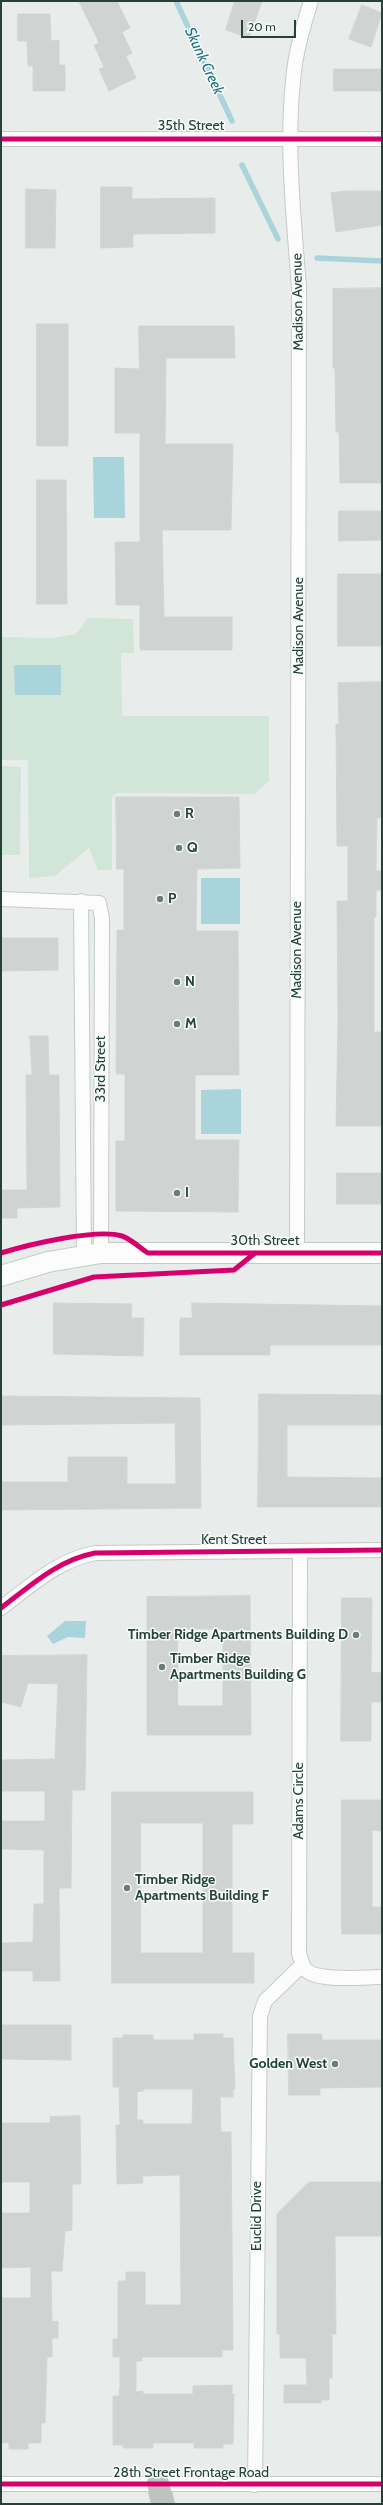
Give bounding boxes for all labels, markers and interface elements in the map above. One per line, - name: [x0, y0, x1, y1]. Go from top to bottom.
- scale bar: [243, 12, 298, 38]
- text: 20 m: [248, 19, 276, 34]
- water label: Skunk Creek: [181, 24, 227, 98]
- street label: 35th Street: [158, 118, 224, 134]
- street label: Madison Avenue: [289, 253, 307, 351]
- street label: Madison Avenue: [291, 577, 307, 675]
- place label: R: [185, 806, 194, 822]
- marker: R: [172, 809, 182, 819]
- place label: Q: [187, 840, 198, 856]
- marker: Q: [174, 843, 184, 853]
- place label: P: [168, 891, 176, 907]
- marker: P: [155, 894, 165, 904]
- street label: Madison Avenue: [289, 901, 305, 999]
- place label: N: [185, 974, 195, 990]
- marker: N: [172, 977, 182, 987]
- place label: M: [185, 1016, 197, 1032]
- marker: M: [172, 1019, 182, 1029]
- street label: 33rd Street: [93, 1036, 109, 1102]
- place label: I: [185, 1185, 189, 1201]
- marker: I: [172, 1188, 182, 1198]
- street label: 30th Street: [231, 1233, 299, 1249]
- street label: Kent Street: [201, 1532, 267, 1548]
- place label: Timber Ridge Apartments Building D: [128, 1627, 348, 1643]
- marker: Timber Ridge Apartments Building D: [351, 1630, 361, 1640]
- place label: Timber Ridge Apartments Building G: [170, 1651, 306, 1684]
- marker: Timber Ridge Apartments Building G: [157, 1662, 167, 1672]
- street label: Adams Circle: [291, 1762, 307, 1840]
- place label: Timber Ridge Apartments Building F: [135, 1872, 269, 1904]
- marker: Timber Ridge Apartments Building F: [122, 1883, 132, 1893]
- place label: Golden West: [249, 2056, 327, 2072]
- marker: Golden West: [330, 2059, 340, 2069]
- street label: Euclid Drive: [249, 2181, 265, 2251]
- street label: 28th Street Frontage Road: [113, 2465, 269, 2481]

